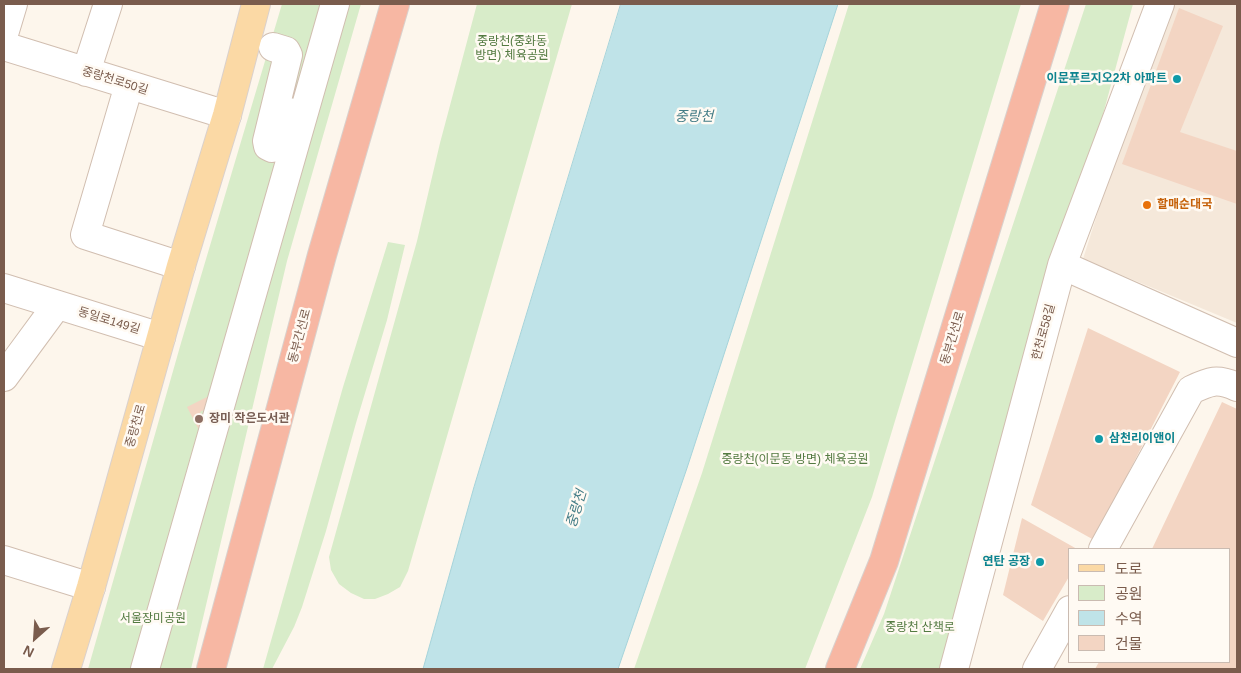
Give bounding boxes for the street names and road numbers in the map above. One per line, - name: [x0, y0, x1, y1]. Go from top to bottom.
- street label: 중랑천로50길: [80, 64, 150, 98]
- street label: 한천로58길: [1030, 302, 1058, 362]
- street label: 동일로149길: [76, 305, 142, 337]
- street label: 동부간선로: [286, 307, 314, 365]
- street label: 동부간선로: [938, 310, 968, 366]
- street label: 중랑천로: [123, 403, 149, 449]

